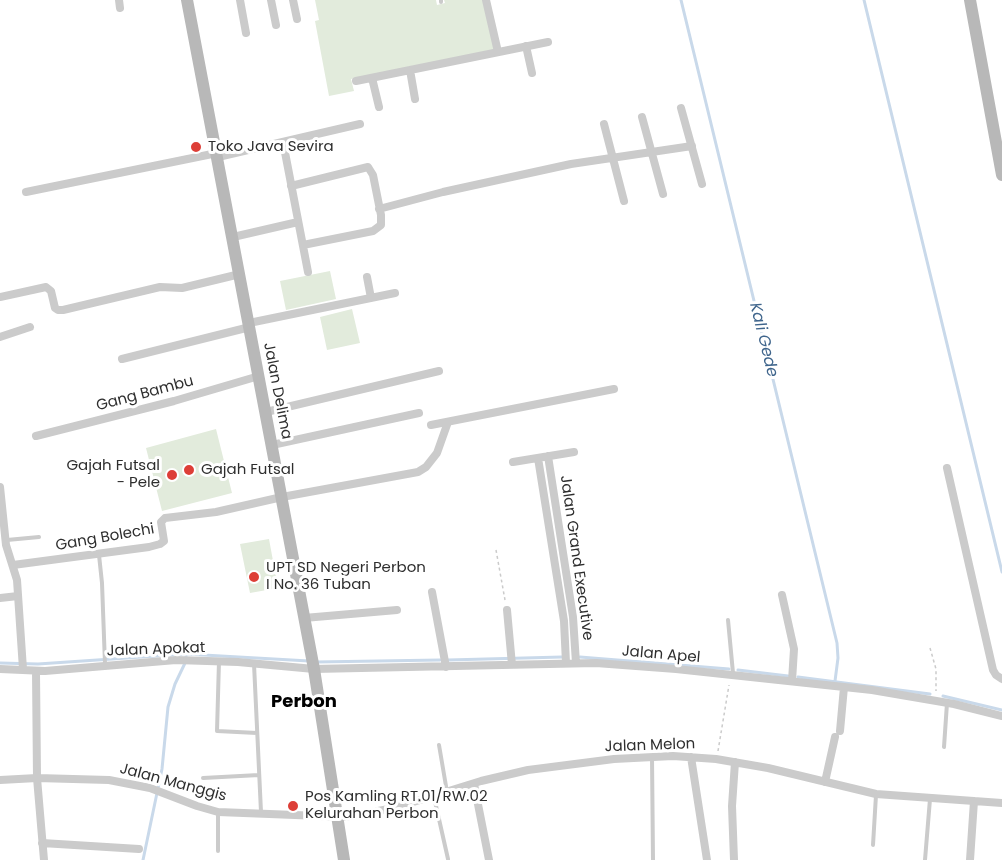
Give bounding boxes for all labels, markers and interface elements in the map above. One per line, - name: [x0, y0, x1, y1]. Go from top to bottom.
- place label: Toko Java Sevira: [208, 138, 334, 156]
- marker: Toko Java Sevira: [189, 140, 203, 154]
- water label: Kali Gede: [744, 301, 782, 379]
- street label: Jalan Delima: [259, 341, 295, 441]
- street label: Gang Bambu: [94, 372, 196, 416]
- place label: Gajah Futsal - Pele: [66, 457, 160, 492]
- place label: Gajah Futsal: [201, 461, 295, 479]
- marker: Gajah Futsal: [182, 463, 196, 477]
- marker: Gajah Futsal - Pele: [165, 468, 179, 482]
- street label: Jalan Grand Executive: [556, 474, 596, 642]
- street label: Gang Bolechi: [54, 520, 156, 556]
- place label: UPT SD Negeri Perbon I No. 36 Tuban: [266, 559, 426, 594]
- marker: UPT SD Negeri Perbon I No. 36 Tuban: [247, 570, 261, 584]
- street label: Jalan Apokat: [106, 639, 206, 661]
- street label: Jalan Apel: [621, 643, 701, 667]
- district label: Perbon: [271, 691, 337, 713]
- street label: Jalan Melon: [604, 735, 696, 757]
- street label: Jalan Manggis: [118, 760, 228, 806]
- place label: Pos Kamling RT.01/RW.02 Kelurahan Perbon: [305, 788, 488, 823]
- marker: Pos Kamling RT.01/RW.02 Kelurahan Perbon: [286, 799, 300, 813]

